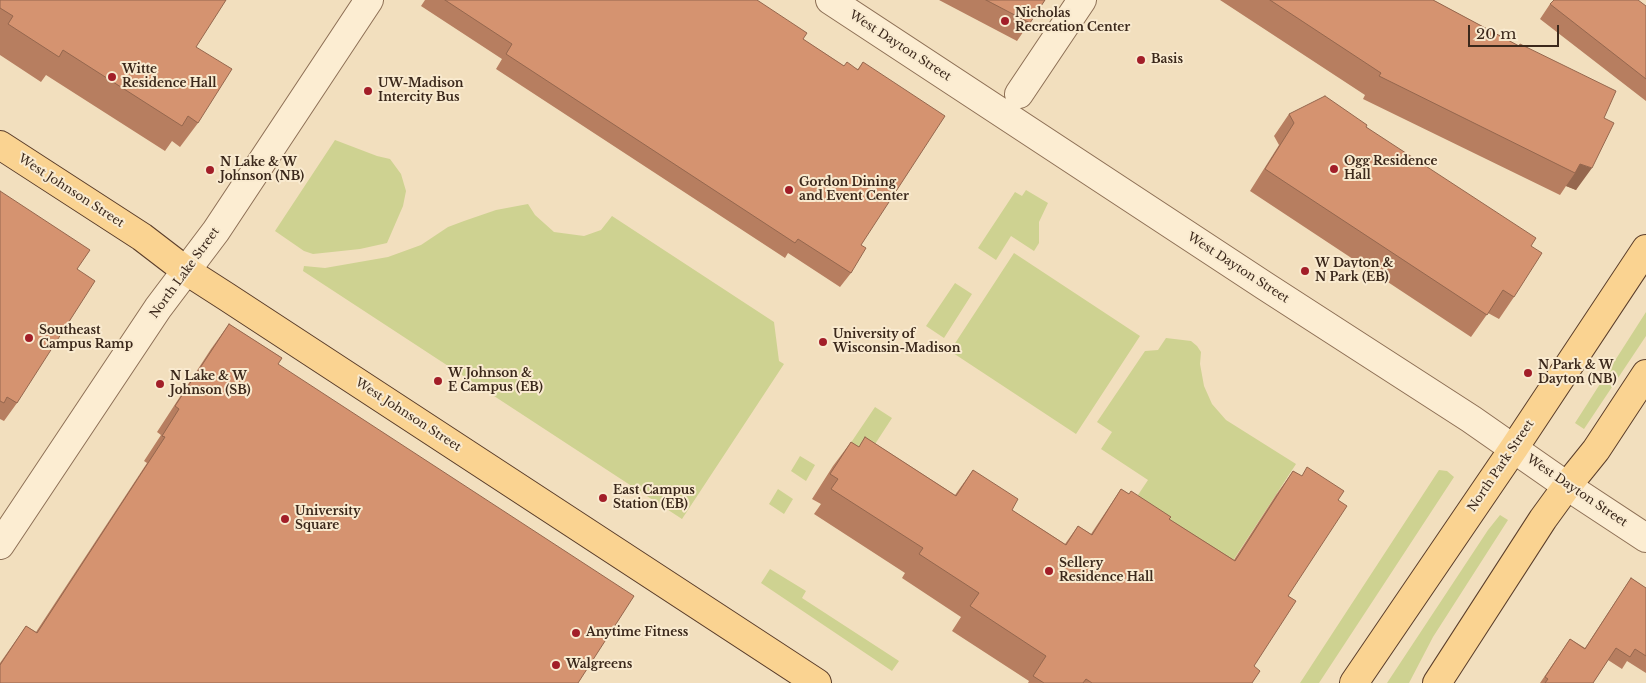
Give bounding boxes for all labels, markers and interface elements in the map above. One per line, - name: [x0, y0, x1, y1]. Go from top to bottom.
- place label: Nicholas Recreation Center: [1015, 7, 1130, 35]
- street label: West Dayton Street: [846, 8, 954, 84]
- marker: Nicholas Recreation Center: [999, 15, 1011, 27]
- scale bar: [1471, 15, 1562, 47]
- text: 20 m: [1476, 24, 1516, 43]
- place label: Basis: [1151, 53, 1183, 67]
- marker: Basis: [1135, 54, 1147, 66]
- place label: Witte Residence Hall: [122, 63, 216, 91]
- marker: Witte Residence Hall: [106, 71, 118, 83]
- place label: UW-Madison Intercity Bus: [378, 77, 464, 105]
- marker: UW-Madison Intercity Bus: [362, 85, 374, 97]
- street label: West Johnson Street: [15, 151, 127, 231]
- place label: Ogg Residence Hall: [1344, 155, 1438, 183]
- place label: N Lake & W Johnson (NB): [220, 156, 304, 184]
- marker: Ogg Residence Hall: [1328, 163, 1340, 175]
- marker: N Lake & W Johnson (NB): [204, 164, 216, 176]
- place label: Gordon Dining and Event Center: [799, 176, 909, 204]
- marker: Gordon Dining and Event Center: [783, 184, 795, 196]
- street label: North Lake Street: [147, 225, 223, 321]
- street label: West Dayton Street: [1184, 230, 1292, 306]
- place label: W Dayton & N Park (EB): [1315, 257, 1393, 285]
- marker: W Dayton & N Park (EB): [1299, 265, 1311, 277]
- place label: Southeast Campus Ramp: [39, 324, 133, 352]
- place label: University of Wisconsin-Madison: [833, 328, 960, 356]
- marker: Southeast Campus Ramp: [23, 332, 35, 344]
- marker: University of Wisconsin-Madison: [817, 336, 829, 348]
- place label: N Park & W Dayton (NB): [1538, 359, 1617, 387]
- place label: W Johnson & E Campus (EB): [448, 367, 543, 395]
- marker: N Park & W Dayton (NB): [1522, 367, 1534, 379]
- place label: N Lake & W Johnson (SB): [170, 370, 251, 398]
- street label: West Johnson Street: [352, 375, 464, 455]
- marker: W Johnson & E Campus (EB): [432, 375, 444, 387]
- marker: N Lake & W Johnson (SB): [154, 378, 166, 390]
- street label: North Park Street: [1465, 417, 1537, 515]
- street label: West Dayton Street: [1524, 452, 1630, 530]
- place label: East Campus Station (EB): [613, 484, 695, 512]
- marker: East Campus Station (EB): [597, 492, 609, 504]
- place label: University Square: [295, 505, 361, 533]
- marker: University Square: [279, 513, 291, 525]
- place label: Sellery Residence Hall: [1059, 557, 1153, 585]
- marker: Sellery Residence Hall: [1043, 565, 1055, 577]
- place label: Anytime Fitness: [586, 626, 688, 640]
- marker: Anytime Fitness: [570, 627, 582, 639]
- place label: Walgreens: [566, 658, 632, 672]
- marker: Walgreens: [550, 659, 562, 671]

